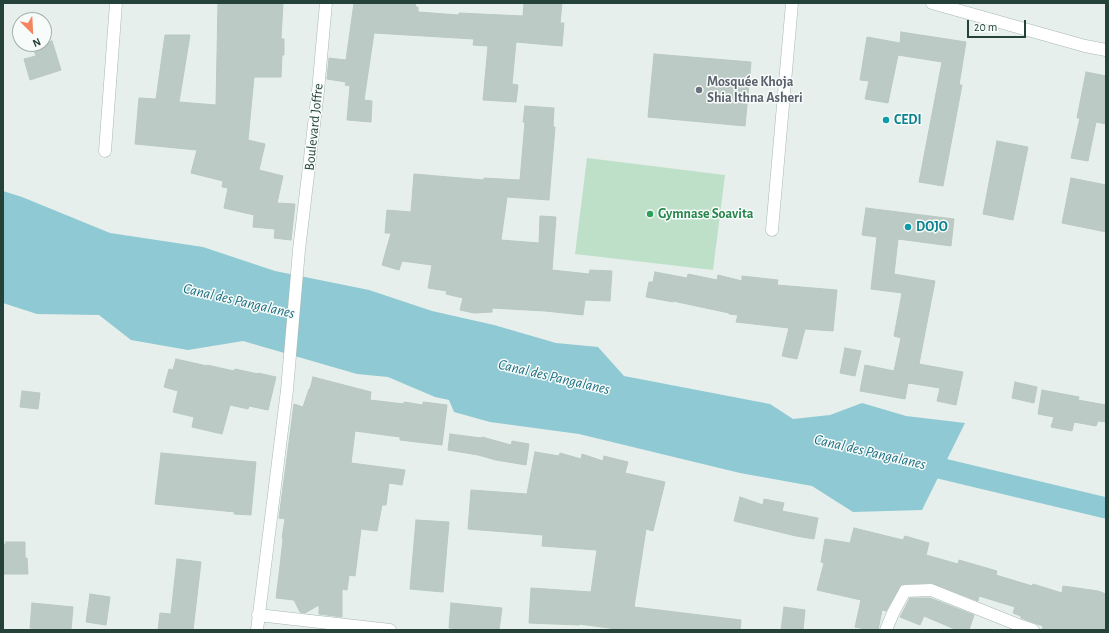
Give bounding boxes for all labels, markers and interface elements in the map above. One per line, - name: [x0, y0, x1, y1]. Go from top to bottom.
- north arrow: [12, 12, 52, 52]
- scale bar: [969, 12, 1028, 38]
- text: 20 m: [974, 21, 997, 33]
- text: N: [31, 36, 42, 49]
- place label: Mosquée Khoja Shia Ithna Asheri: [707, 74, 803, 106]
- street label: Boulevard Joffre: [301, 83, 327, 171]
- marker: Mosquée Khoja Shia Ithna Asheri: [694, 85, 704, 95]
- place label: CEDI: [894, 112, 922, 128]
- marker: CEDI: [881, 115, 891, 125]
- place label: Gymnase Soavita: [658, 206, 753, 222]
- marker: Gymnase Soavita: [645, 209, 655, 219]
- place label: DOJO: [916, 219, 948, 235]
- marker: DOJO: [903, 222, 913, 232]
- water label: Canal des Pangalanes: [181, 279, 297, 323]
- water label: Canal des Pangalanes: [496, 355, 612, 399]
- water label: Canal des Pangalanes: [812, 430, 928, 474]

